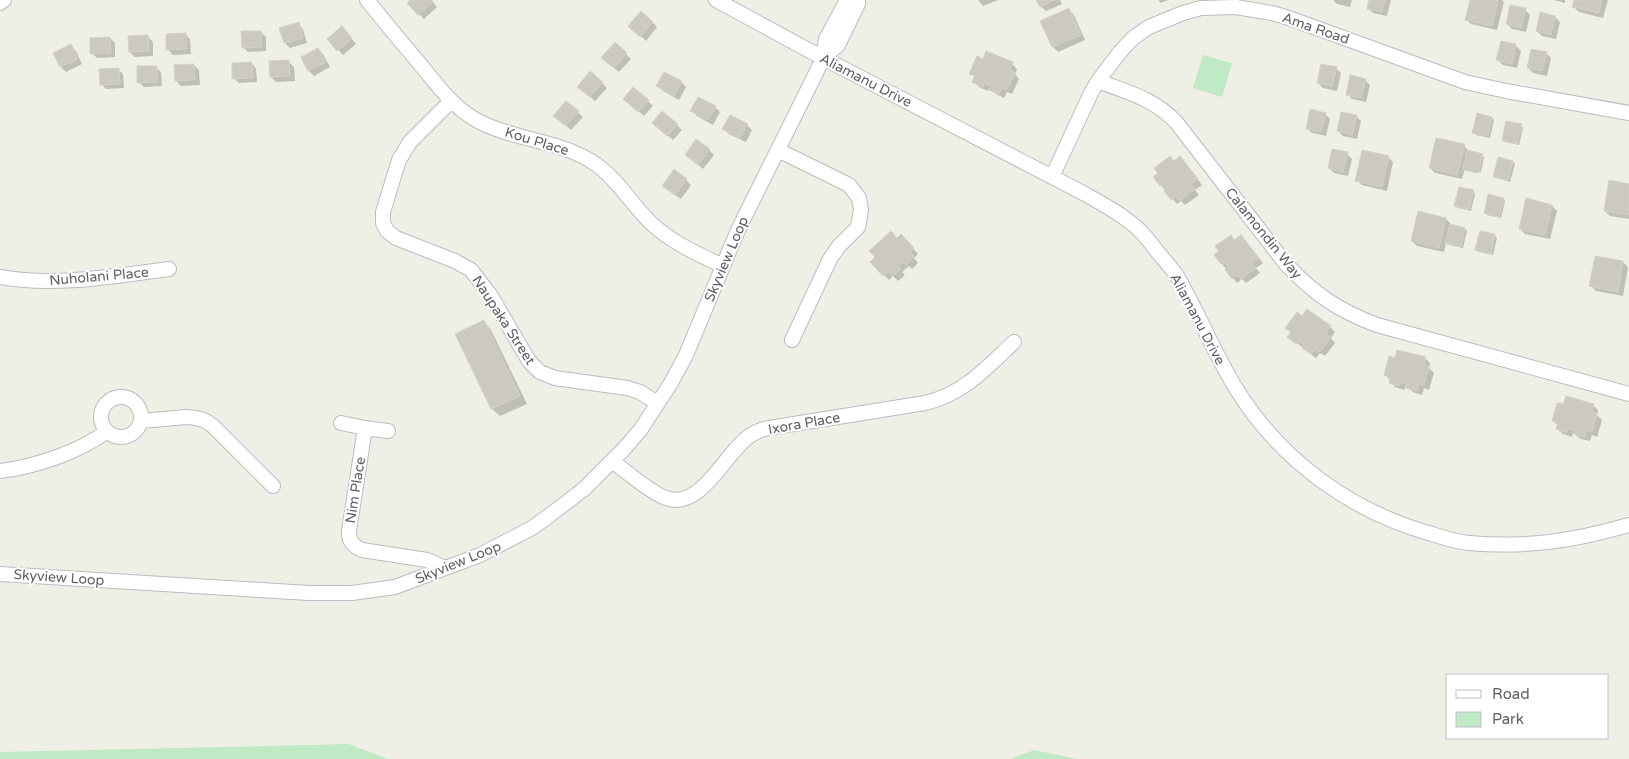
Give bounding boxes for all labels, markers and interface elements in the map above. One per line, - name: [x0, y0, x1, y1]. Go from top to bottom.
- street label: Ama Road: [1280, 9, 1352, 48]
- street label: Aliamanu Drive: [817, 50, 915, 111]
- street label: Kou Place: [503, 124, 571, 159]
- street label: Calamondin Way: [1222, 184, 1306, 283]
- street label: Skyview Loop: [701, 214, 752, 304]
- street label: Nuholani Place: [49, 264, 149, 289]
- street label: Aliamanu Drive: [1166, 271, 1229, 368]
- street label: Naupaka Street: [468, 272, 539, 369]
- street label: Ixora Place: [767, 409, 841, 438]
- street label: Nim Place: [342, 456, 369, 525]
- street label: Skyview Loop: [413, 537, 504, 587]
- street label: Skyview Loop: [13, 566, 105, 589]
- legend: [1446, 674, 1609, 739]
- text: Road: [1492, 685, 1530, 703]
- text: Park: [1492, 710, 1524, 728]

